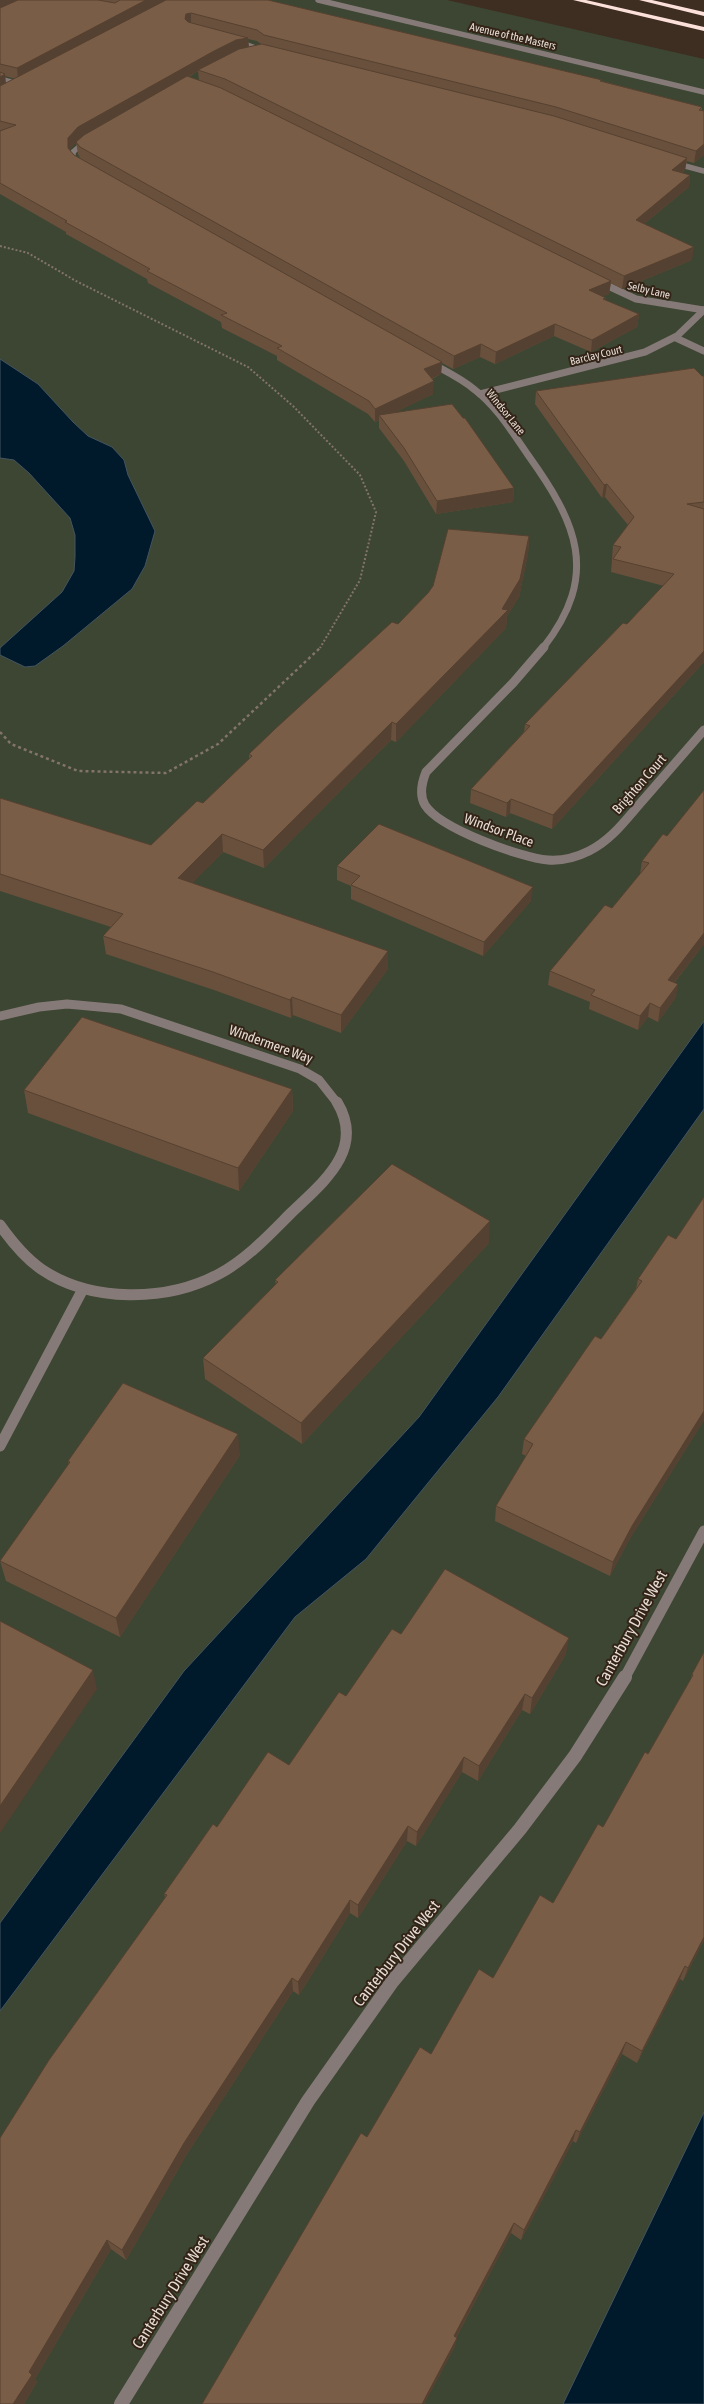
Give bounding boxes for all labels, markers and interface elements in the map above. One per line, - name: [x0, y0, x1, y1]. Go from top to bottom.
- street label: Avenue of the Masters: [469, 20, 557, 52]
- street label: Selby Lane: [627, 279, 671, 301]
- street label: Barclay Court: [569, 343, 623, 367]
- street label: Windsor Lane: [484, 387, 528, 437]
- street label: Brighton Court: [609, 751, 669, 817]
- street label: Windsor Place: [462, 810, 536, 850]
- street label: Windermere Way: [227, 1021, 315, 1067]
- street label: Canterbury Drive West: [592, 1567, 671, 1690]
- street label: Canterbury Drive West: [349, 1896, 444, 2010]
- street label: Canterbury Drive West: [128, 2232, 213, 2352]

